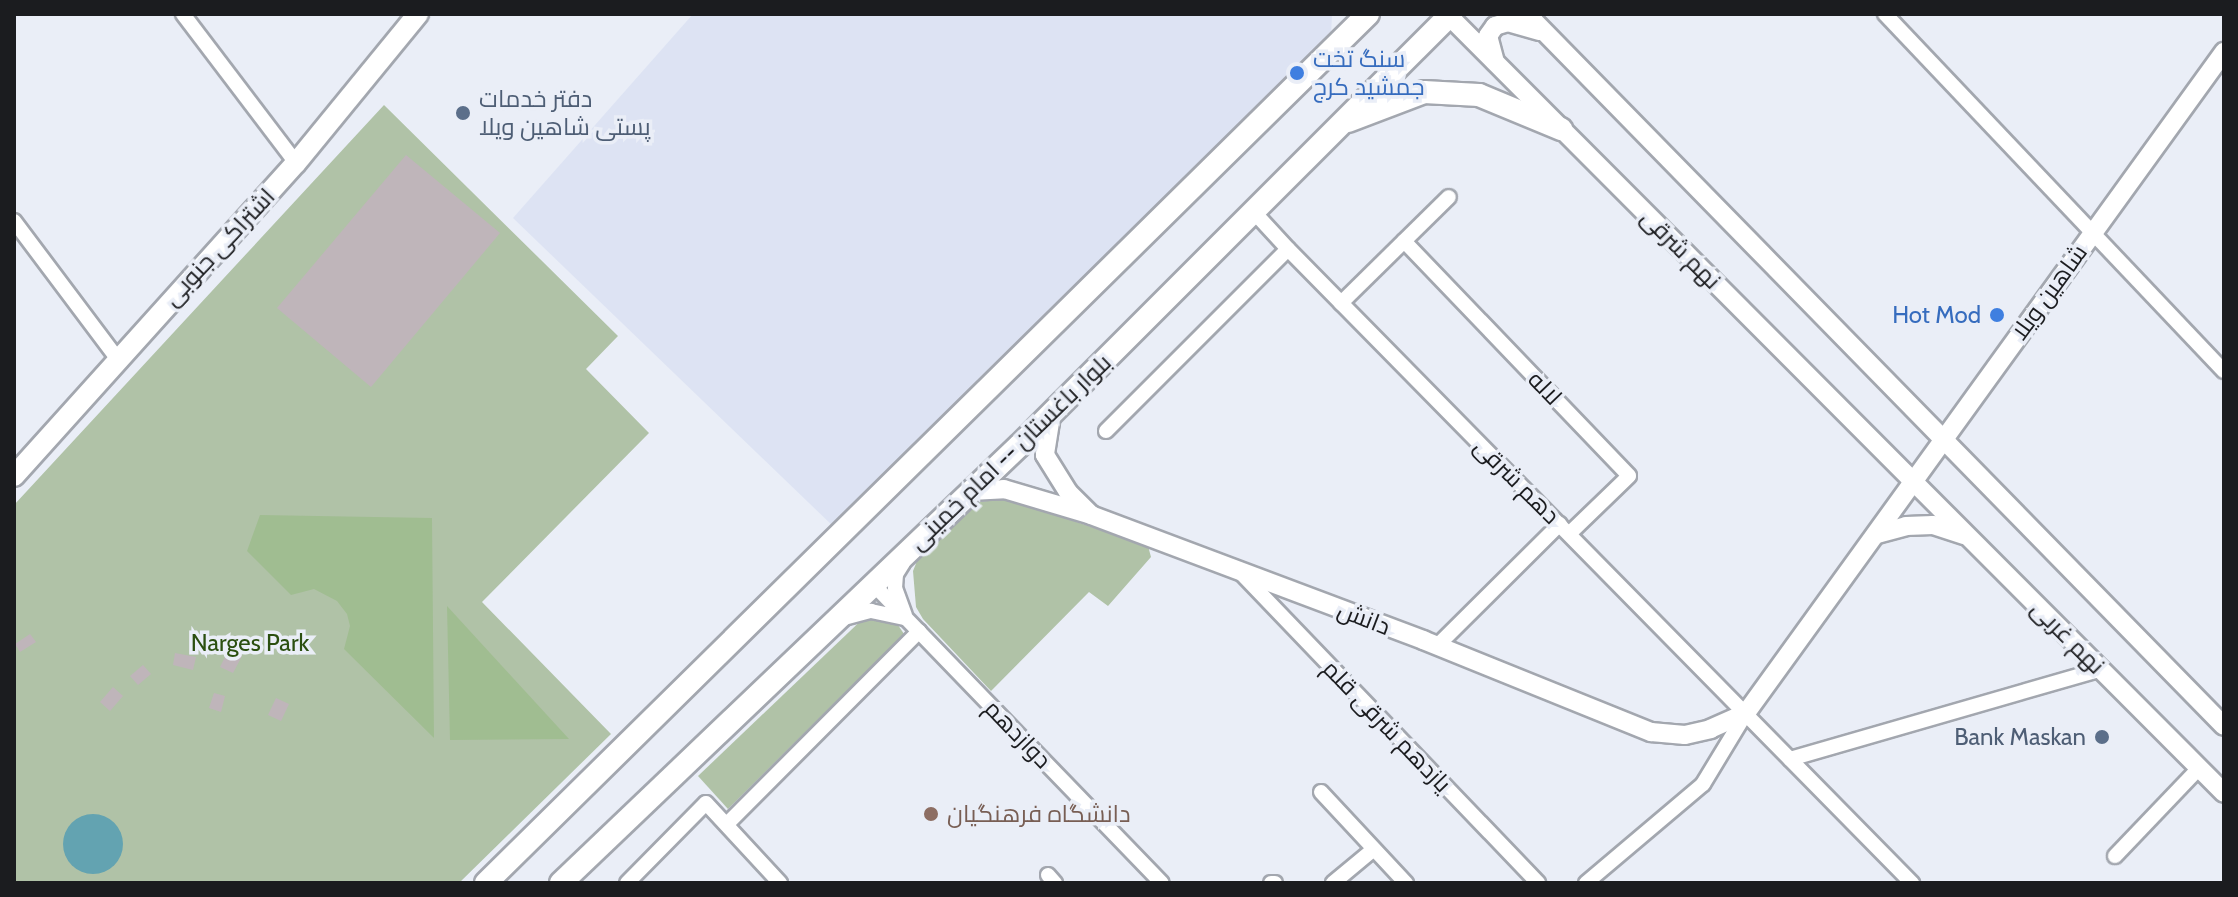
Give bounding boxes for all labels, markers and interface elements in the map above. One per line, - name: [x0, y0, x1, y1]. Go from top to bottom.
- place label: سنگ تخت جمشید کرج: [1313, 45, 1425, 101]
- marker: سنگ تخت جمشید کرج: [1288, 64, 1306, 82]
- place label: دفتر خدمات پستی شاهین ویلا: [479, 85, 651, 141]
- marker: دفتر خدمات پستی شاهین ویلا: [454, 104, 472, 122]
- street label: اشتراکی جنوبی: [157, 182, 281, 312]
- street label: نهم شرقی: [1635, 203, 1727, 295]
- street label: شاهین ویلا: [2005, 239, 2093, 345]
- place label: Hot Mod: [1892, 301, 1981, 329]
- marker: Hot Mod: [1988, 306, 2006, 324]
- street label: بلوار باغستان -- امام خمینی: [903, 348, 1117, 556]
- street label: لاله: [1522, 365, 1568, 411]
- street label: دهم شرقی: [1468, 432, 1566, 530]
- street label: نهم غربی: [2025, 594, 2111, 680]
- street label: دانش: [1333, 595, 1395, 641]
- park label: Narges Park: [191, 629, 309, 657]
- street label: یازدهم شرقی قلم: [1317, 654, 1457, 798]
- street label: دوازدهم: [978, 694, 1058, 774]
- place label: Bank Maskan: [1954, 723, 2086, 751]
- marker: Bank Maskan: [2093, 728, 2111, 746]
- place label: دانشگاه فرهنگیان: [947, 800, 1131, 828]
- marker: دانشگاه فرهنگیان: [922, 805, 940, 823]

